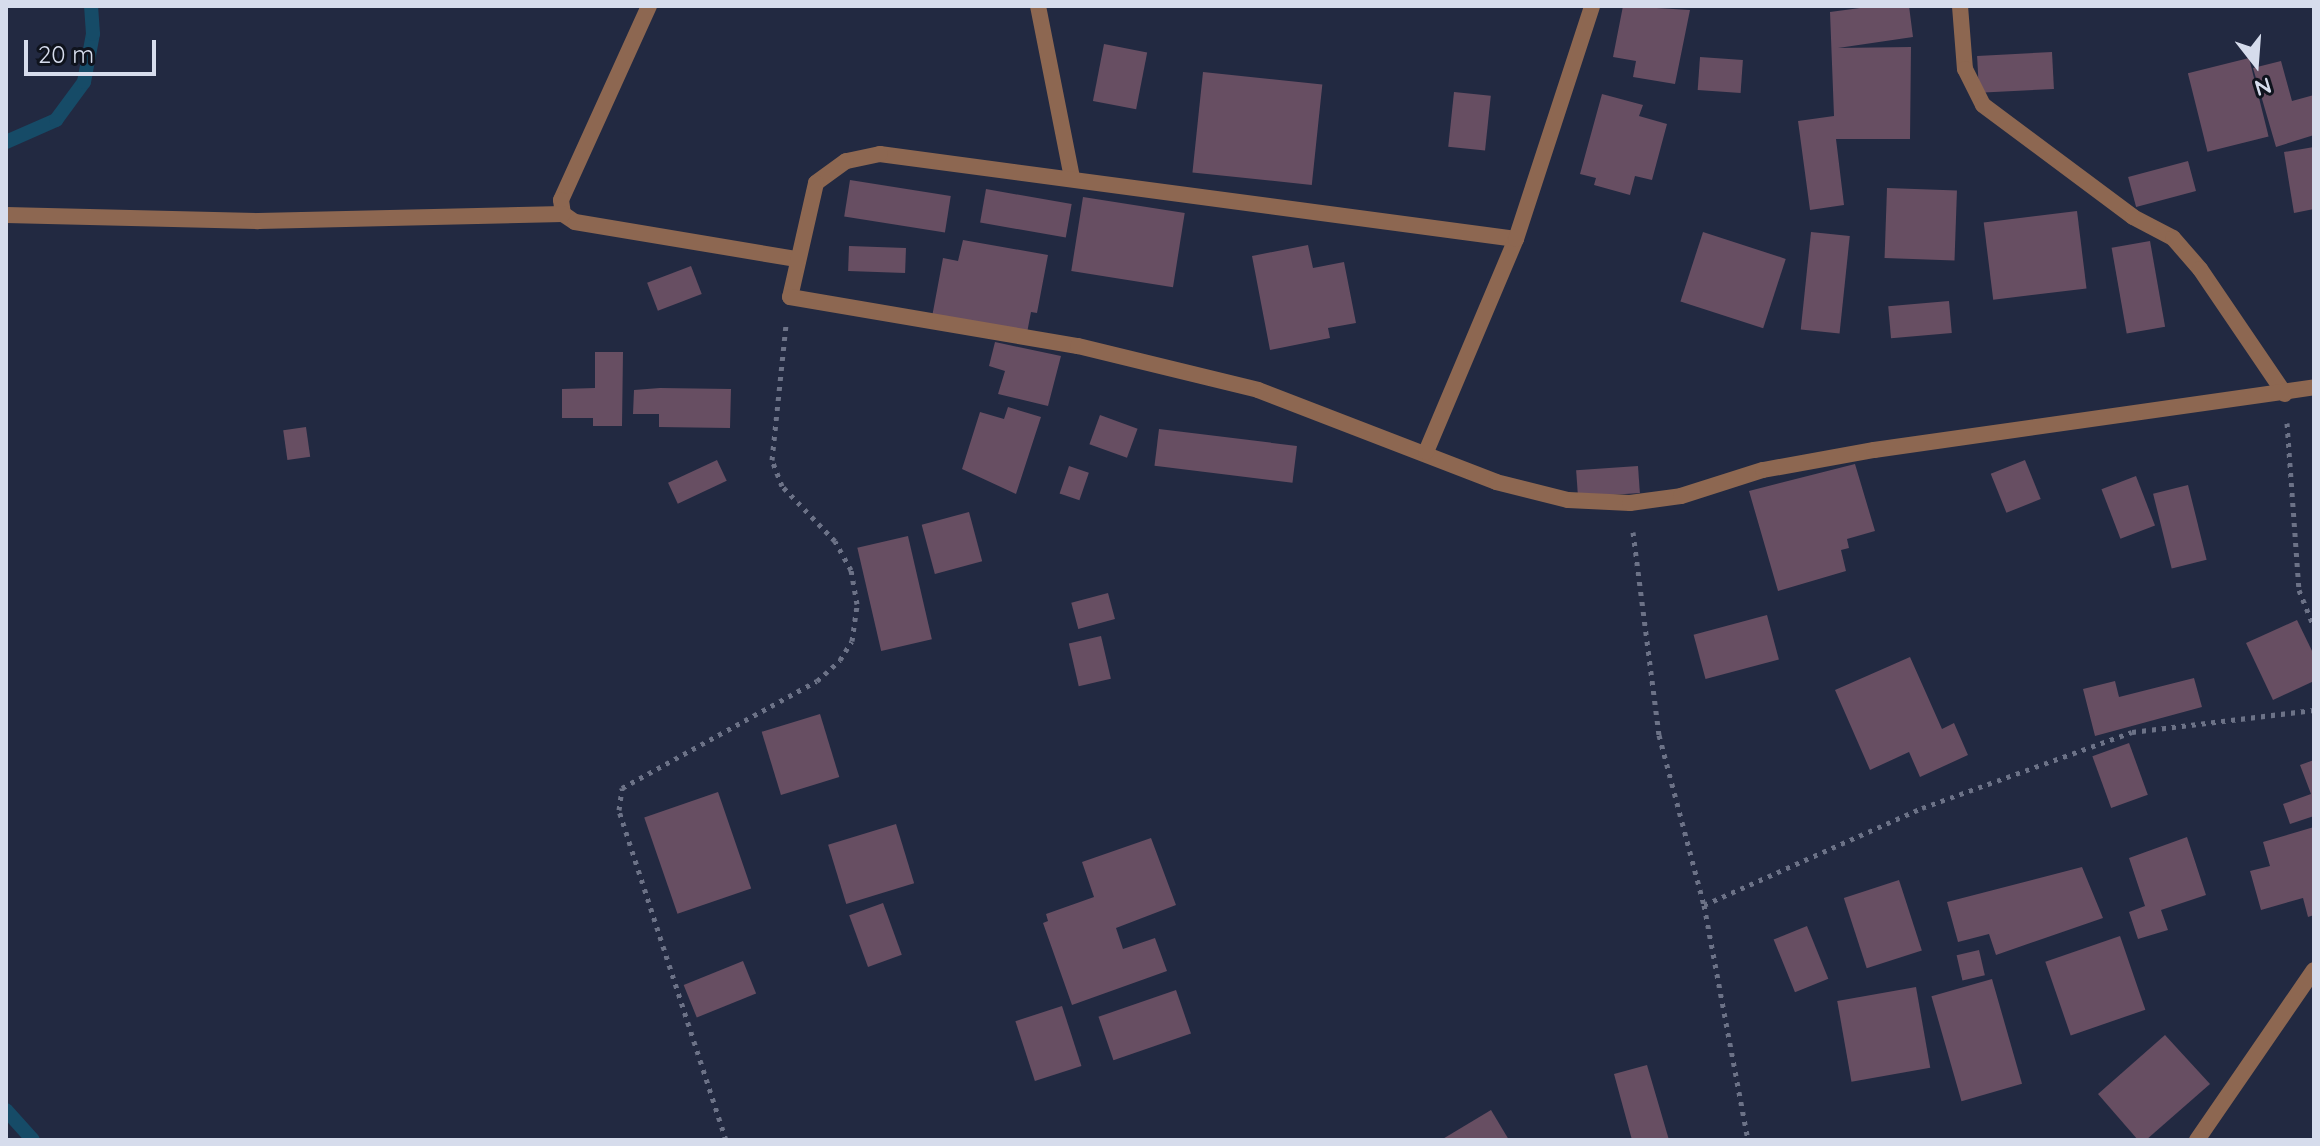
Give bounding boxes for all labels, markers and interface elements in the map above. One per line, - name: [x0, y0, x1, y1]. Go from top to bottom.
- scale bar: [28, 24, 160, 74]
- north arrow: [2216, 24, 2296, 104]
- text: 20 m: [38, 39, 94, 69]
- text: N: [2251, 71, 2275, 103]

